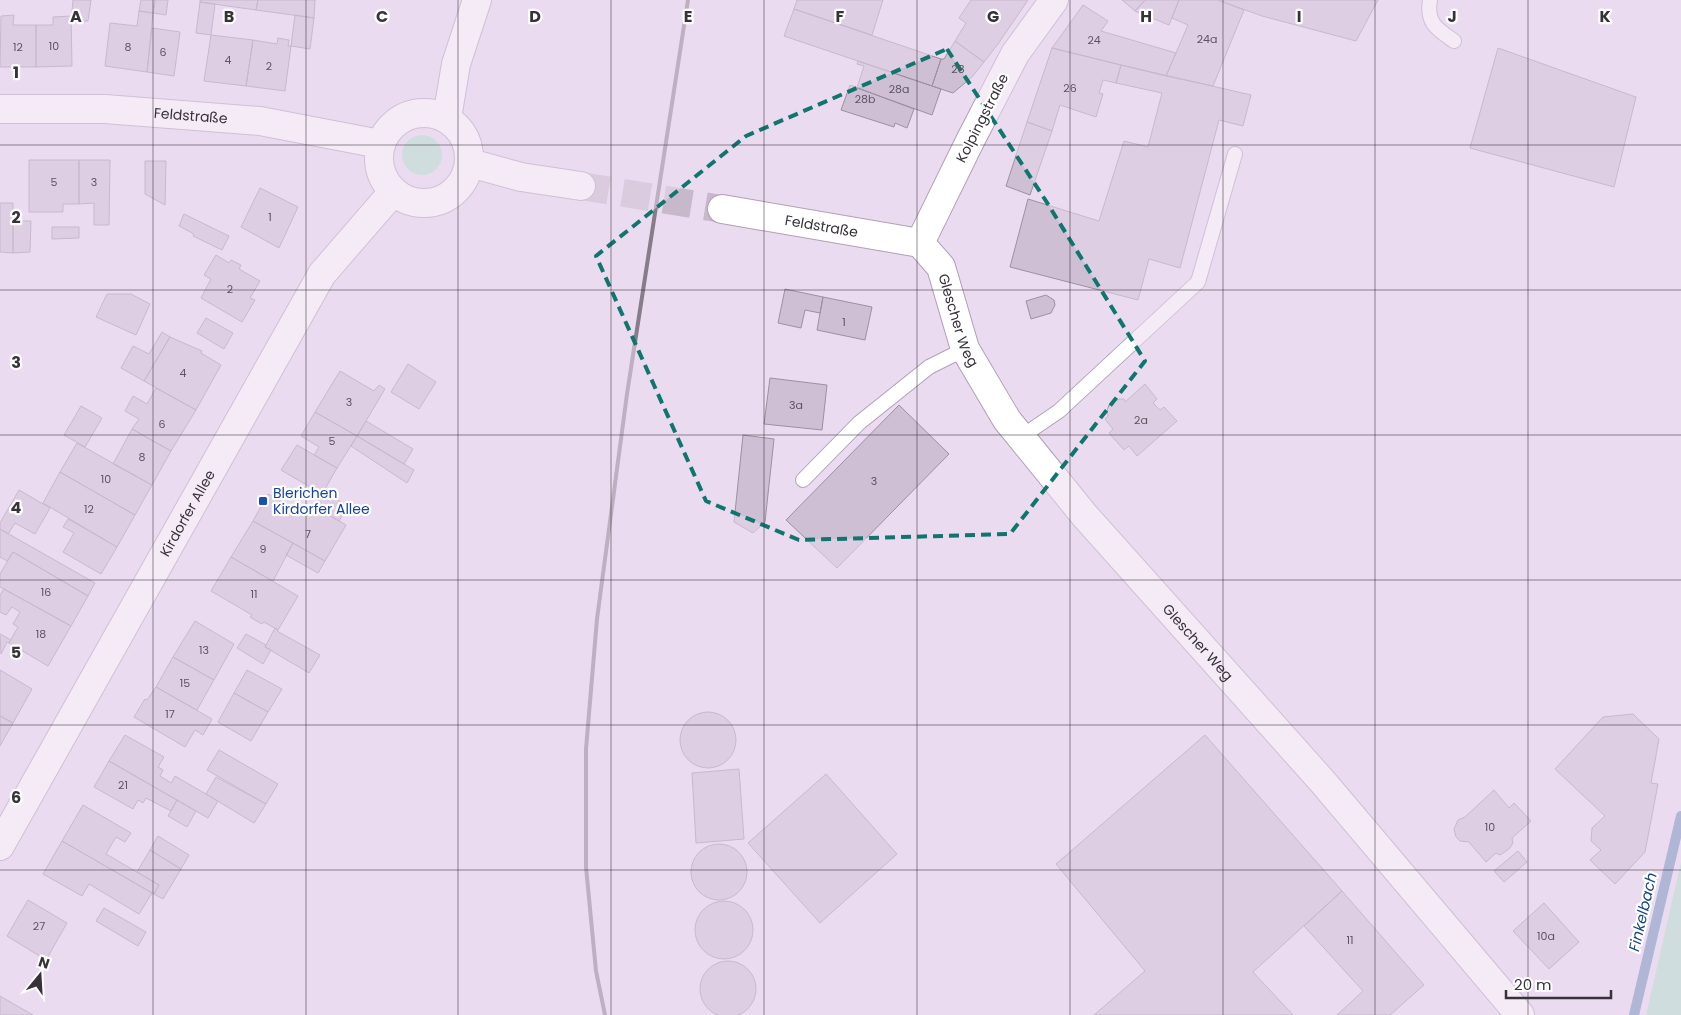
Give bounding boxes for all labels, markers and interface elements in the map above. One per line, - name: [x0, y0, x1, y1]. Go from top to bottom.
- text: A: [70, 5, 82, 28]
- text: B: [224, 5, 234, 28]
- text: C: [376, 5, 388, 28]
- text: D: [529, 5, 541, 28]
- text: E: [684, 5, 692, 28]
- text: F: [836, 5, 845, 28]
- text: G: [987, 5, 999, 28]
- text: H: [1140, 5, 1152, 28]
- text: I: [1297, 5, 1301, 28]
- text: J: [1447, 5, 1457, 28]
- text: K: [1599, 5, 1611, 28]
- house number: 24a: [1197, 31, 1217, 47]
- house number: 24: [1087, 32, 1101, 48]
- house number: 10: [49, 38, 59, 54]
- house number: 12: [13, 39, 23, 55]
- house number: 8: [125, 39, 132, 55]
- house number: 6: [160, 44, 167, 60]
- house number: 4: [225, 52, 232, 68]
- house number: 2: [266, 58, 272, 74]
- text: 1: [13, 61, 19, 84]
- house number: 28: [951, 61, 965, 77]
- street label: Kolpingstraße: [951, 70, 1013, 166]
- house number: 26: [1063, 80, 1077, 96]
- house number: 28a: [889, 81, 909, 97]
- house number: 28b: [855, 91, 875, 107]
- street label: Feldstraße: [153, 103, 229, 128]
- house number: 5: [51, 174, 58, 190]
- house number: 3: [91, 174, 97, 190]
- text: 2: [11, 206, 21, 229]
- house number: 1: [268, 209, 272, 225]
- street label: Feldstraße: [783, 210, 860, 242]
- street label: Glescher Weg: [933, 271, 983, 371]
- house number: 2: [227, 281, 233, 297]
- house number: 1: [842, 314, 846, 330]
- text: 3: [11, 351, 21, 374]
- house number: 4: [180, 365, 187, 381]
- house number: 3: [346, 394, 352, 410]
- house number: 3a: [789, 397, 803, 413]
- house number: 2a: [1134, 412, 1148, 428]
- house number: 6: [159, 416, 166, 432]
- house number: 5: [329, 433, 336, 449]
- house number: 8: [139, 449, 146, 465]
- street label: Kirdorfer Allee: [155, 466, 220, 560]
- house number: 10: [101, 471, 111, 487]
- house number: 3: [871, 473, 877, 489]
- place label: Blerichen Kirdorfer Allee: [273, 483, 370, 519]
- marker: Blerichen Kirdorfer Allee: [257, 495, 269, 507]
- text: 4: [11, 496, 22, 519]
- house number: 12: [84, 501, 94, 517]
- house number: 7: [305, 526, 311, 542]
- house number: 9: [260, 541, 267, 557]
- house number: 16: [41, 584, 51, 600]
- house number: 11: [250, 586, 258, 602]
- street label: Glescher Weg: [1158, 599, 1238, 685]
- house number: 18: [36, 626, 46, 642]
- text: 5: [11, 641, 21, 664]
- house number: 13: [199, 642, 209, 658]
- house number: 15: [180, 675, 190, 691]
- house number: 17: [165, 706, 175, 722]
- house number: 21: [118, 777, 128, 793]
- text: 6: [11, 786, 21, 809]
- house number: 10: [1485, 819, 1495, 835]
- water label: Finkelbach: [1623, 870, 1662, 953]
- house number: 27: [33, 918, 45, 934]
- house number: 10a: [1537, 928, 1555, 944]
- house number: 11: [1346, 932, 1354, 948]
- north arrow: [15, 950, 65, 1000]
- text: N: [36, 951, 52, 974]
- scale bar: [1506, 968, 1611, 1000]
- text: 20 m: [1514, 974, 1552, 995]

